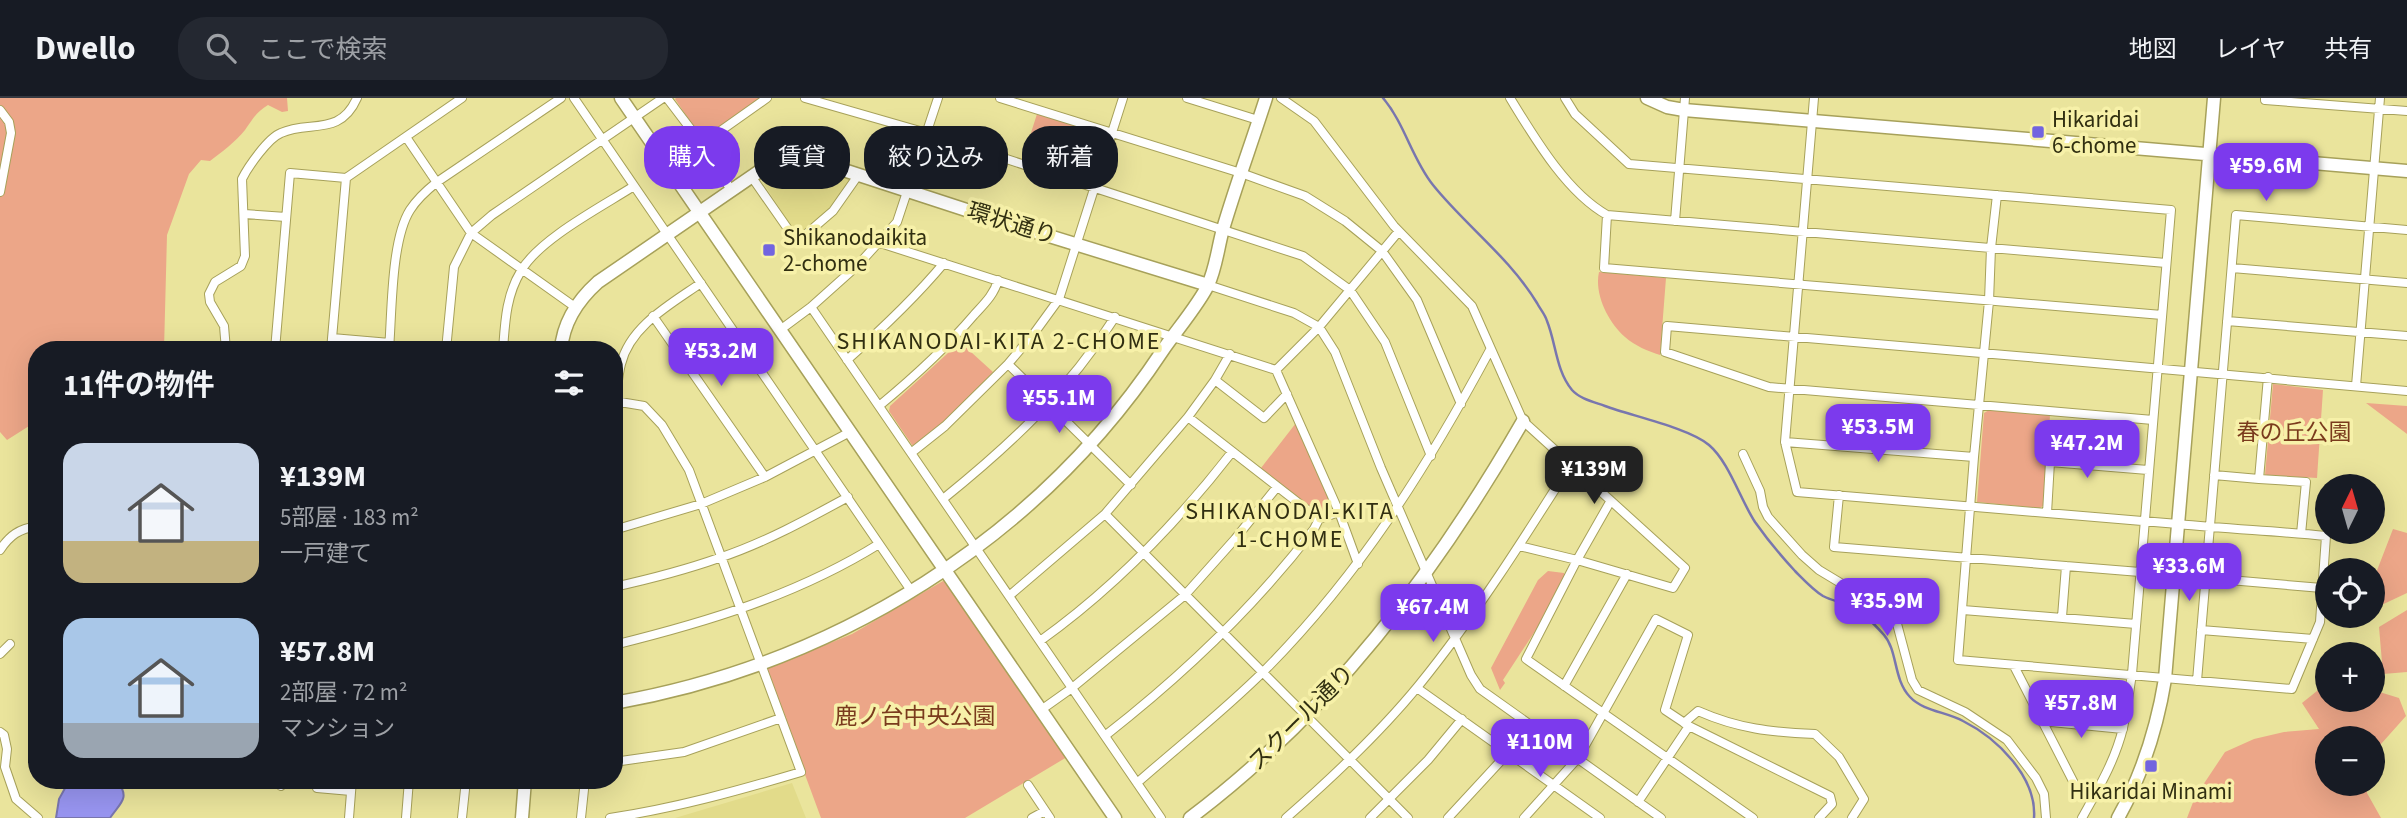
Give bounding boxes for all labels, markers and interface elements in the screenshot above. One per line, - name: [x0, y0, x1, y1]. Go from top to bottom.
- search box: [178, 17, 668, 80]
- text: Dwello: [35, 25, 136, 72]
- icon: search: [202, 29, 240, 67]
- text: ここで検索: [258, 31, 388, 68]
- text: 地図: [2129, 32, 2177, 67]
- text: レイヤ: [2215, 32, 2286, 67]
- text: 共有: [2324, 32, 2372, 67]
- place label: Hikaridai 6-chome: [2052, 103, 2139, 162]
- marker: Hikaridai 6-chome: [2030, 124, 2046, 140]
- chip: 購入: [644, 126, 740, 189]
- chip: 賃貸: [754, 126, 850, 189]
- chip: 絞り込み: [864, 126, 1008, 189]
- chip: 新着: [1022, 126, 1118, 189]
- pin: ¥59.6M: [2209, 144, 2323, 203]
- text: ¥59.6M: [2229, 149, 2303, 182]
- street label: 環状通り: [963, 194, 1061, 253]
- place label: Shikanodaikita 2-chome: [783, 221, 927, 280]
- marker: Shikanodaikita 2-chome: [761, 242, 777, 258]
- district label: SHIKANODAI-KITA 2-CHOME: [837, 324, 1161, 359]
- pin: ¥53.2M: [664, 328, 778, 388]
- text: ¥53.2M: [684, 334, 758, 367]
- text: 11件の物件: [63, 364, 215, 407]
- icon: filters: [550, 364, 588, 402]
- pin: ¥55.1M: [1002, 376, 1116, 435]
- text: ¥55.1M: [1022, 381, 1096, 414]
- pin: ¥53.5M: [1821, 404, 1935, 464]
- text: ¥53.5M: [1841, 410, 1915, 443]
- park label: 春の丘公園: [2237, 416, 2352, 449]
- pin: ¥47.2M: [2030, 420, 2144, 480]
- text: ¥47.2M: [2050, 426, 2124, 459]
- pin: ¥139M: [1545, 446, 1643, 506]
- text: ¥139M: [1561, 452, 1627, 485]
- text: ¥139M: [280, 455, 366, 498]
- icon: home: [119, 471, 203, 555]
- north arrow: [2315, 474, 2385, 544]
- map controls: [2315, 474, 2385, 796]
- district label: SHIKANODAI-KITA 1-CHOME: [1185, 494, 1395, 557]
- text: 5部屋 · 183 m²: [280, 501, 419, 534]
- text: 一戸建て: [280, 537, 372, 570]
- pin: ¥33.6M: [2132, 544, 2246, 603]
- text: ¥33.6M: [2152, 549, 2226, 582]
- button: locate: [2315, 558, 2385, 628]
- pin: ¥35.9M: [1830, 578, 1944, 638]
- pin: ¥67.4M: [1376, 584, 1490, 644]
- text: ¥35.9M: [1850, 584, 1924, 617]
- text: ¥67.4M: [1396, 590, 1470, 623]
- text: ¥57.8M: [280, 630, 375, 673]
- button: +: [2315, 642, 2385, 712]
- icon: home: [119, 646, 203, 730]
- street label: スクール通り: [1241, 657, 1362, 778]
- text: 2部屋 · 72 m²: [280, 676, 407, 709]
- pin: ¥57.8M: [2024, 680, 2138, 740]
- text: ¥57.8M: [2044, 686, 2118, 719]
- park label: 鹿ノ台中央公園: [835, 700, 996, 733]
- text: マンション: [280, 712, 395, 745]
- pin: ¥110M: [1491, 720, 1589, 779]
- text: ¥110M: [1507, 725, 1573, 758]
- button: −: [2315, 726, 2385, 796]
- marker: Hikaridai Minami: [2143, 758, 2159, 774]
- place label: Hikaridai Minami: [2070, 775, 2232, 808]

